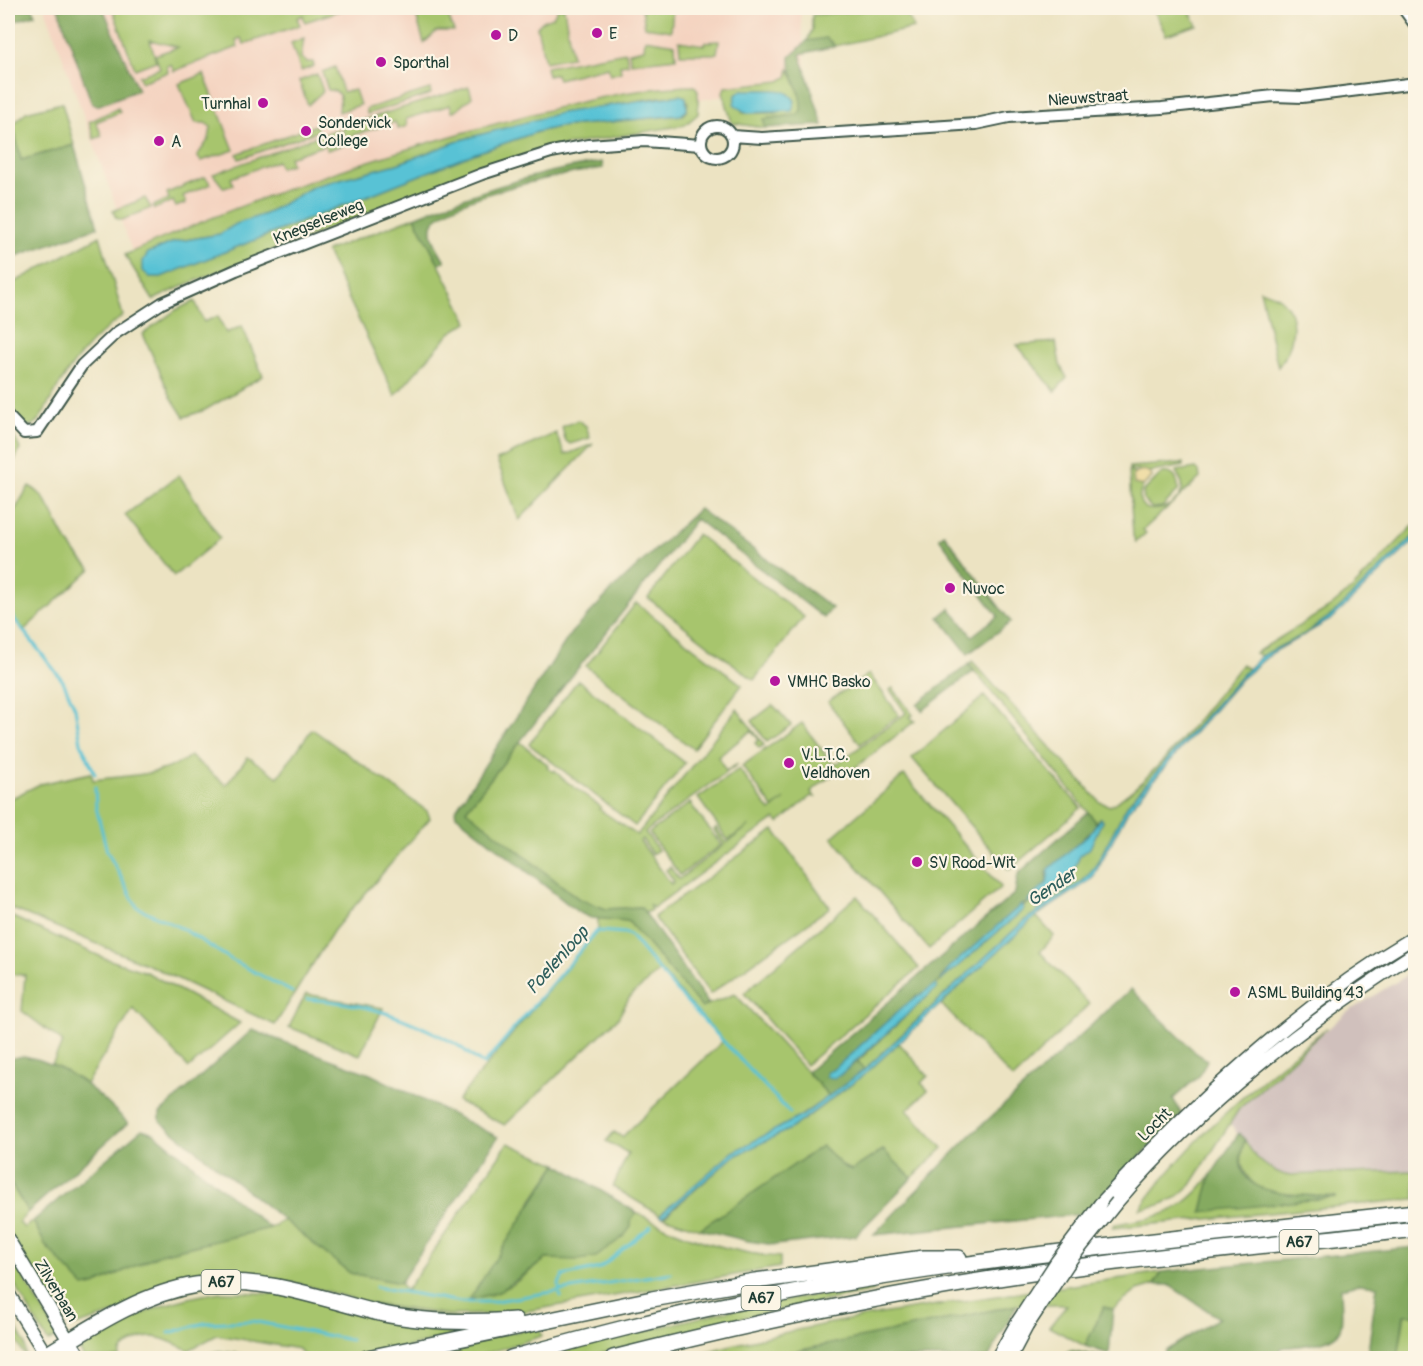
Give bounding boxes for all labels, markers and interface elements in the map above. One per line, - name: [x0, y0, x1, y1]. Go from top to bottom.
- place label: E: [609, 24, 617, 44]
- place label: D: [508, 26, 518, 46]
- marker: E: [590, 26, 604, 40]
- marker: D: [489, 28, 503, 42]
- place label: Sporthal: [393, 53, 449, 73]
- marker: Sporthal: [374, 55, 388, 69]
- street label: Nieuwstraat: [1047, 85, 1129, 111]
- place label: Turnhal: [201, 94, 251, 114]
- marker: Turnhal: [256, 96, 270, 110]
- place label: Sondervick College: [318, 113, 392, 151]
- marker: Sondervick College: [299, 124, 313, 138]
- place label: A: [171, 132, 181, 152]
- marker: A: [152, 134, 166, 148]
- street label: Knegselseweg: [270, 195, 366, 249]
- place label: Nuvoc: [962, 579, 1005, 599]
- marker: Nuvoc: [943, 581, 957, 595]
- place label: VMHC Basko: [787, 672, 871, 692]
- marker: VMHC Basko: [768, 674, 782, 688]
- place label: V.L.T.C. Veldhoven: [801, 745, 870, 783]
- marker: V.L.T.C. Veldhoven: [782, 756, 796, 770]
- place label: SV Rood-Wit: [929, 853, 1016, 873]
- marker: SV Rood-Wit: [910, 855, 924, 869]
- water label: Gender: [1023, 861, 1084, 912]
- water label: Poelenloop: [521, 920, 595, 999]
- place label: ASML Building 43: [1247, 983, 1364, 1003]
- marker: ASML Building 43: [1228, 985, 1242, 999]
- street label: Locht: [1134, 1103, 1176, 1146]
- road number: A67: [1280, 1230, 1318, 1254]
- street label: Zilverbaan: [30, 1255, 83, 1326]
- road number: A67: [202, 1270, 240, 1294]
- road number: A67: [742, 1286, 780, 1310]

